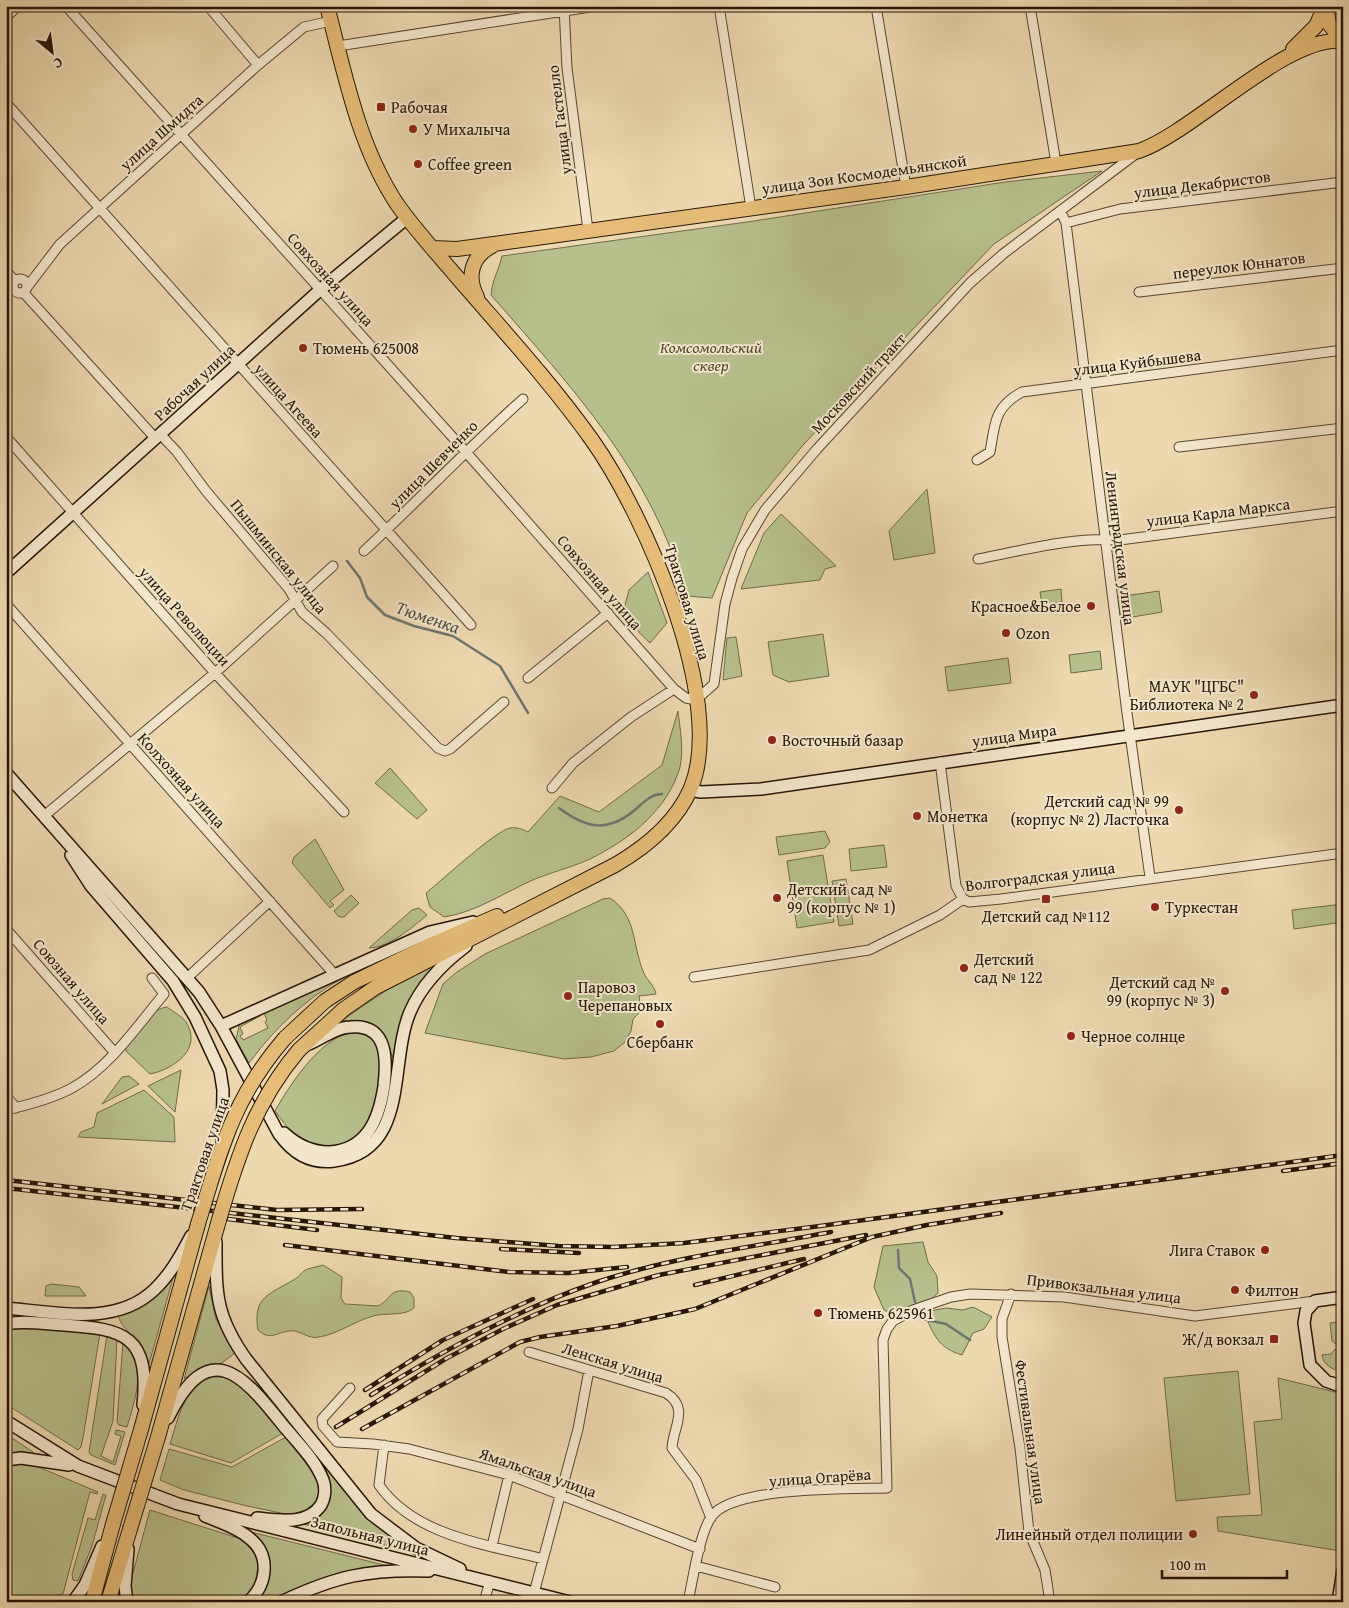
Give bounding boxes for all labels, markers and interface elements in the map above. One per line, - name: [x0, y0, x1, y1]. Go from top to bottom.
- north arrow: [28, 28, 78, 78]
- text: С: [50, 53, 67, 74]
- street label: улица Гастелло: [540, 64, 578, 177]
- street label: улица Шмидта: [113, 88, 208, 177]
- place label: Рабочая: [391, 95, 448, 119]
- marker: Рабочая: [375, 101, 387, 113]
- place label: У Михалыча: [423, 117, 511, 141]
- marker: У Михалыча: [407, 123, 419, 135]
- street label: улица Зои Космодемьянской: [759, 148, 968, 200]
- place label: Coffee green: [428, 152, 512, 176]
- marker: Coffee green: [412, 158, 424, 170]
- street label: улица Декабристов: [1131, 164, 1272, 204]
- street label: Совхозная улица: [282, 227, 380, 332]
- street label: переулок Юннатов: [1171, 245, 1307, 285]
- street label: Московский тракт: [805, 327, 911, 439]
- park label: Комсомольский сквер: [660, 335, 762, 377]
- place label: Тюмень 625008: [313, 336, 419, 360]
- street label: Рабочая улица: [148, 338, 240, 426]
- marker: Тюмень 625008: [297, 342, 309, 354]
- street label: улица Куйбышева: [1071, 342, 1203, 382]
- street label: улица Агеева: [248, 356, 329, 443]
- street label: улица Шевченко: [382, 414, 483, 515]
- street label: Ленинградская улица: [1100, 469, 1142, 627]
- street label: улица Карла Маркса: [1144, 491, 1292, 533]
- street label: Пышминская улица: [225, 493, 333, 619]
- street label: Совхозная улица: [552, 529, 649, 635]
- street label: Трактовая улица: [659, 541, 717, 663]
- street label: улица Революции: [133, 560, 237, 672]
- water label: Тюменка: [392, 593, 464, 641]
- place label: Красное&Белое: [971, 594, 1081, 618]
- marker: Красное&Белое: [1085, 600, 1097, 612]
- place label: Ozon: [1016, 621, 1050, 645]
- marker: Ozon: [1000, 627, 1012, 639]
- place label: МАУК "ЦГБС" Библиотека № 2: [1130, 674, 1244, 716]
- marker: МАУК "ЦГБС" Библиотека № 2: [1248, 689, 1260, 701]
- street label: улица Мира: [969, 717, 1058, 753]
- street label: Колхозная улица: [132, 727, 232, 834]
- place label: Восточный базар: [782, 728, 904, 752]
- marker: Восточный базар: [766, 734, 778, 746]
- place label: Детский сад № 99 (корпус № 2) Ласточка: [1011, 789, 1169, 831]
- place label: Монетка: [927, 804, 989, 828]
- marker: Детский сад № 99 (корпус № 2) Ласточка: [1173, 804, 1185, 816]
- marker: Монетка: [911, 810, 923, 822]
- street label: Волгоградская улица: [964, 855, 1117, 897]
- place label: Детский сад № 99 (корпус № 1): [786, 877, 896, 919]
- marker: Детский сад № 99 (корпус № 1): [771, 892, 783, 904]
- marker: Детский сад №112: [1040, 893, 1052, 905]
- place label: Туркестан: [1165, 895, 1238, 919]
- marker: Туркестан: [1149, 901, 1161, 913]
- place label: Детский сад №112: [981, 904, 1110, 928]
- street label: Союзная улица: [28, 933, 116, 1030]
- place label: Детский сад № 122: [973, 947, 1043, 989]
- marker: Детский сад № 122: [958, 962, 970, 974]
- place label: Детский сад № 99 (корпус № 3): [1106, 970, 1215, 1012]
- place label: Паровоз Черепановых: [578, 975, 674, 1017]
- marker: Детский сад № 99 (корпус № 3): [1219, 985, 1231, 997]
- marker: Паровоз Черепановых: [562, 990, 574, 1002]
- marker: Сбербанк: [654, 1018, 666, 1030]
- place label: Черное солнце: [1081, 1024, 1185, 1048]
- place label: Сбербанк: [627, 1030, 694, 1054]
- marker: Черное солнце: [1065, 1030, 1077, 1042]
- street label: Трактовая улица: [173, 1093, 235, 1215]
- place label: Лига Ставок: [1169, 1238, 1256, 1262]
- marker: Лига Ставок: [1259, 1244, 1271, 1256]
- street label: Привокзальная улица: [1025, 1267, 1183, 1309]
- place label: Филтон: [1245, 1278, 1299, 1302]
- marker: Филтон: [1229, 1284, 1241, 1296]
- place label: Тюмень 625961: [828, 1301, 934, 1325]
- marker: Тюмень 625961: [812, 1307, 824, 1319]
- place label: Ж/д вокзал: [1181, 1327, 1264, 1351]
- marker: Ж/д вокзал: [1268, 1333, 1280, 1345]
- street label: Ленская улица: [559, 1335, 667, 1389]
- street label: Фестивальная улица: [1009, 1358, 1053, 1506]
- street label: Ямальская улица: [475, 1440, 600, 1503]
- street label: улица Огарёва: [767, 1461, 872, 1493]
- street label: Запольная улица: [308, 1509, 432, 1561]
- place label: Линейный отдел полиции: [995, 1522, 1183, 1546]
- marker: Линейный отдел полиции: [1187, 1528, 1199, 1540]
- scale bar: [1162, 1548, 1286, 1580]
- text: 100 m: [1169, 1554, 1207, 1575]

